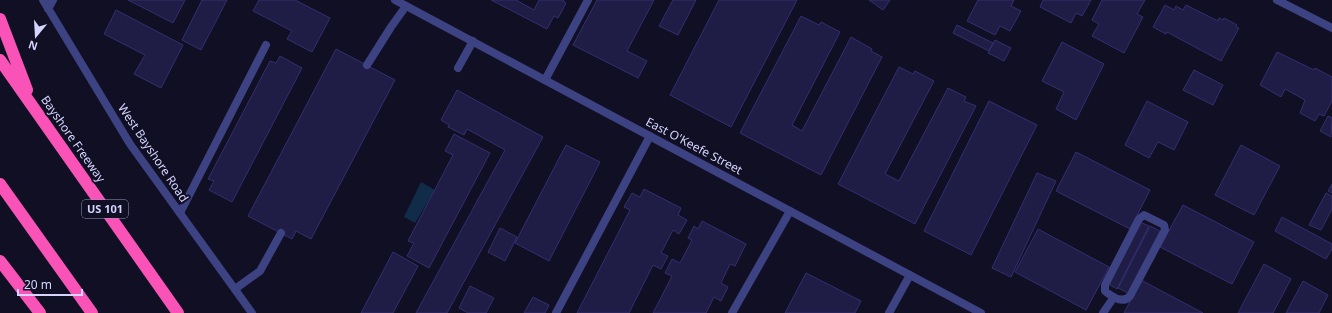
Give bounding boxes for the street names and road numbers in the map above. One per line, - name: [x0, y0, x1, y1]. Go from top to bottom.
- street label: Bayshore Freeway: [37, 92, 110, 186]
- street label: West Bayshore Road: [114, 100, 193, 205]
- street label: East O'Keefe Street: [643, 113, 746, 179]
- road number: US 101: [82, 200, 128, 218]

